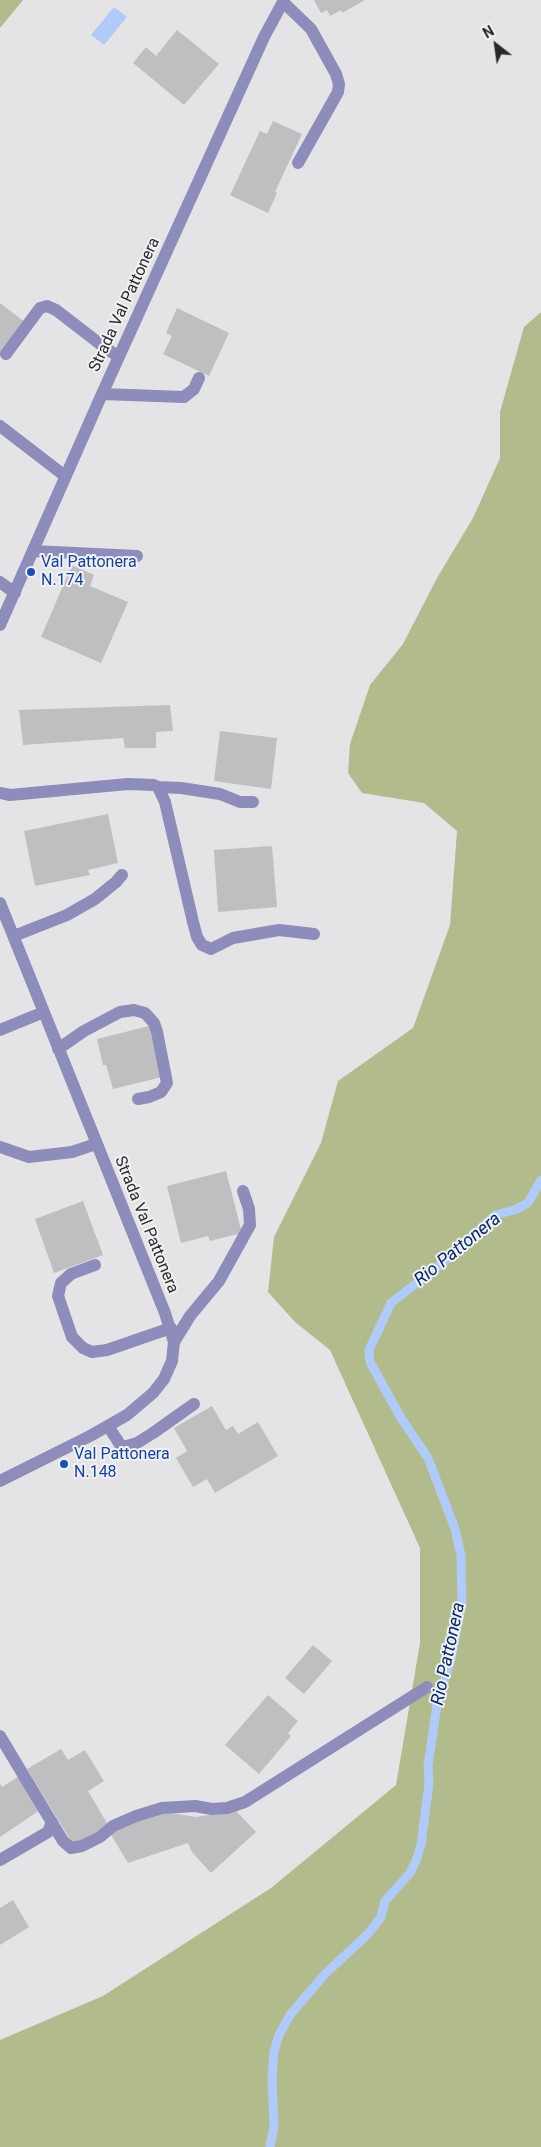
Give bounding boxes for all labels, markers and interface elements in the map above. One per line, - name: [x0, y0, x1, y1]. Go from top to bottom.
- north arrow: [471, 20, 521, 70]
- text: N: [480, 23, 497, 41]
- street label: Strada Val Pattonera: [85, 235, 165, 375]
- place label: Val Pattonera N.174: [41, 553, 137, 591]
- marker: Val Pattonera N.174: [25, 566, 37, 578]
- street label: Strada Val Pattonera: [110, 1154, 182, 1296]
- water label: Rio Pattonera: [410, 1209, 506, 1291]
- place label: Val Pattonera N.148: [74, 1445, 170, 1483]
- marker: Val Pattonera N.148: [58, 1458, 70, 1470]
- water label: Rio Pattonera: [428, 1600, 470, 1708]

